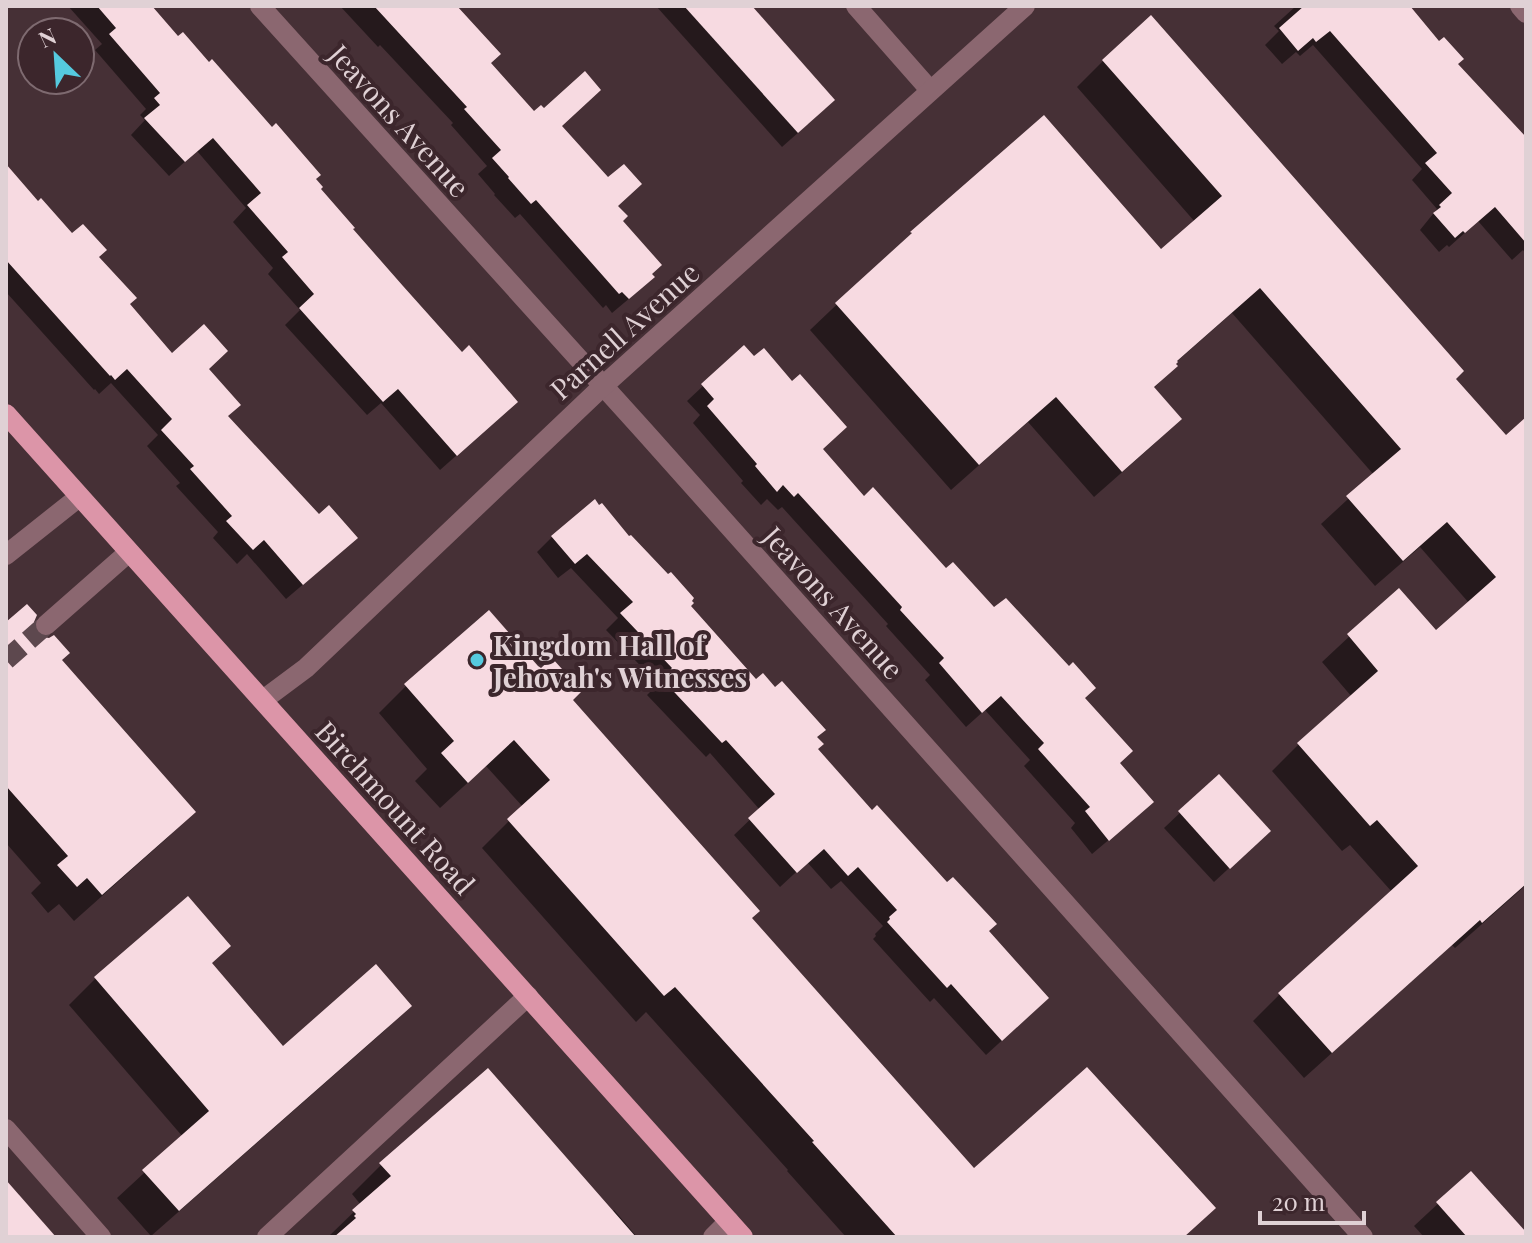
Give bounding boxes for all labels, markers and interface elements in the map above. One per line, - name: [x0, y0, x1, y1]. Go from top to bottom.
- north arrow: [16, 16, 96, 96]
- text: N: [34, 20, 61, 54]
- street label: Jeavons Avenue: [321, 35, 478, 204]
- street label: Parnell Avenue: [542, 253, 706, 407]
- street label: Jeavons Avenue: [755, 517, 912, 686]
- place label: Kingdom Hall of Jehovah's Witnesses: [492, 626, 747, 695]
- marker: Kingdom Hall of Jehovah's Witnesses: [468, 651, 486, 669]
- street label: Birchmount Road: [308, 713, 484, 901]
- scale bar: [1260, 1175, 1364, 1225]
- text: 20 m: [1272, 1185, 1325, 1217]

